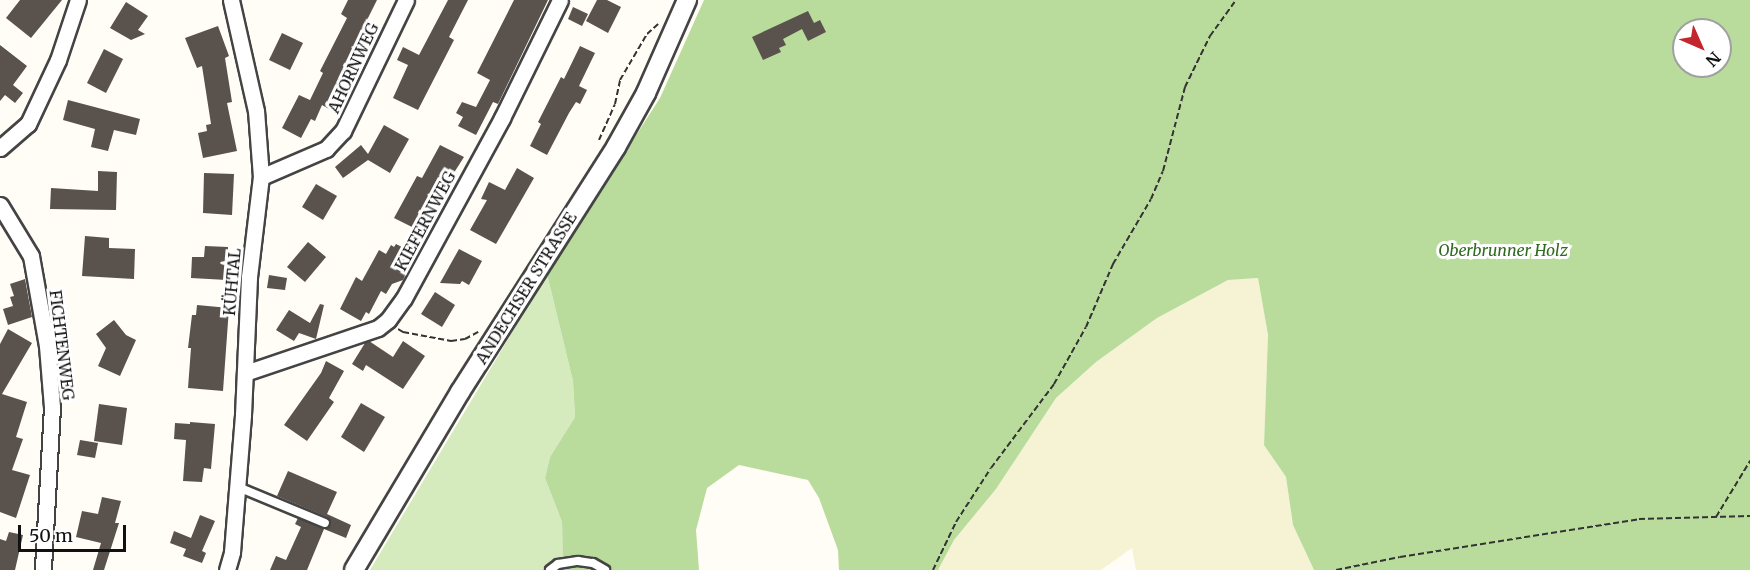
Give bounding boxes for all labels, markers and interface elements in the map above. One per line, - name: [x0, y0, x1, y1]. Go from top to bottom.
- north arrow: [1672, 18, 1732, 78]
- street label: AHORNWEG: [324, 20, 382, 116]
- text: N: [1702, 48, 1725, 71]
- street label: KIEFERNWEG: [391, 168, 459, 274]
- street label: ANDECHSER STRASSE: [471, 209, 581, 367]
- park label: Oberbrunner Holz: [1438, 240, 1568, 260]
- street label: KÜHTAL: [219, 247, 245, 317]
- street label: FICHTENWEG: [46, 289, 78, 401]
- scale bar: [21, 513, 129, 551]
- text: 50 m: [29, 524, 73, 547]

